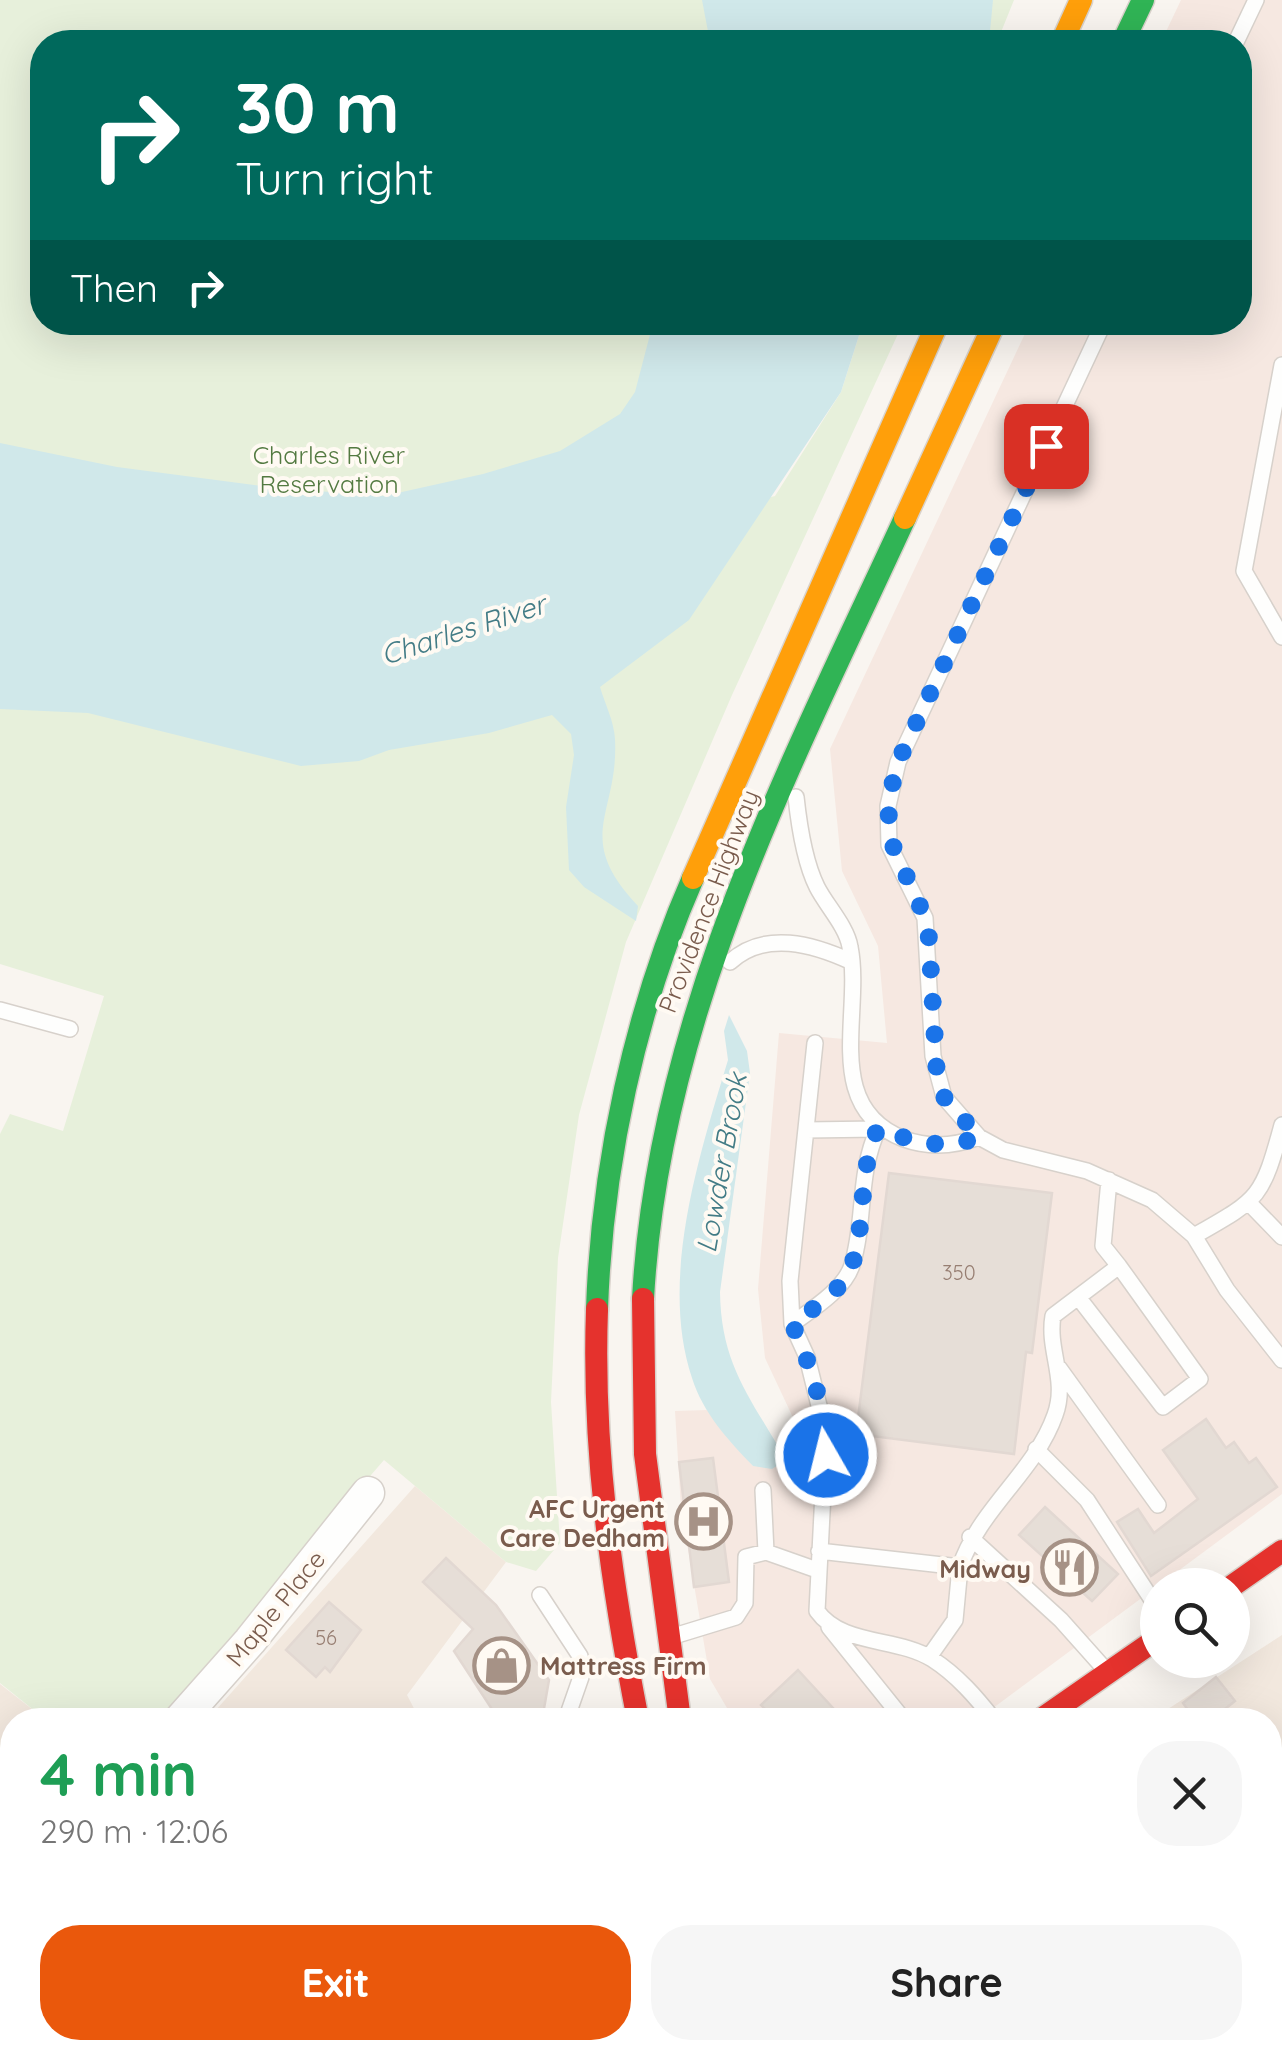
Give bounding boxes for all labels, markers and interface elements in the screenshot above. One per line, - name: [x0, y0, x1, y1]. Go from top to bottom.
- text: 30 m: [235, 63, 400, 151]
- icon: right: [70, 70, 200, 200]
- text: Turn right: [235, 150, 434, 206]
- icon: right: [178, 260, 233, 315]
- text: Then: [70, 264, 158, 312]
- pin: [1004, 404, 1089, 489]
- icon: arrive: [1019, 419, 1074, 474]
- park label: Charles River Reservation: [253, 439, 406, 499]
- water label: Charles River: [376, 585, 553, 672]
- street label: Providence Highway: [651, 785, 765, 1017]
- water label: Lowder Brook: [688, 1068, 754, 1255]
- house number: 350: [942, 1260, 976, 1285]
- position arrow: [774, 1403, 878, 1507]
- hospital icon: AFC Urgent Care Dedham: [674, 1492, 734, 1552]
- place label: AFC Urgent Care Dedham: [500, 1493, 665, 1553]
- restaurant icon: Midway: [1040, 1538, 1100, 1598]
- street label: Maple Place: [219, 1544, 331, 1672]
- place label: Midway: [939, 1553, 1031, 1584]
- map controls: [1140, 1568, 1250, 1678]
- button: search: [1140, 1568, 1250, 1678]
- house number: 56: [315, 1625, 337, 1650]
- shop icon: Mattress Firm: [471, 1635, 531, 1695]
- place label: Mattress Firm: [540, 1650, 707, 1681]
- text: 4 min: [40, 1736, 197, 1811]
- button: close: [1137, 1741, 1242, 1846]
- text: 290 m · 12:06: [40, 1811, 228, 1851]
- button: Exit: [40, 1925, 631, 2040]
- button: Share: [651, 1925, 1242, 2040]

